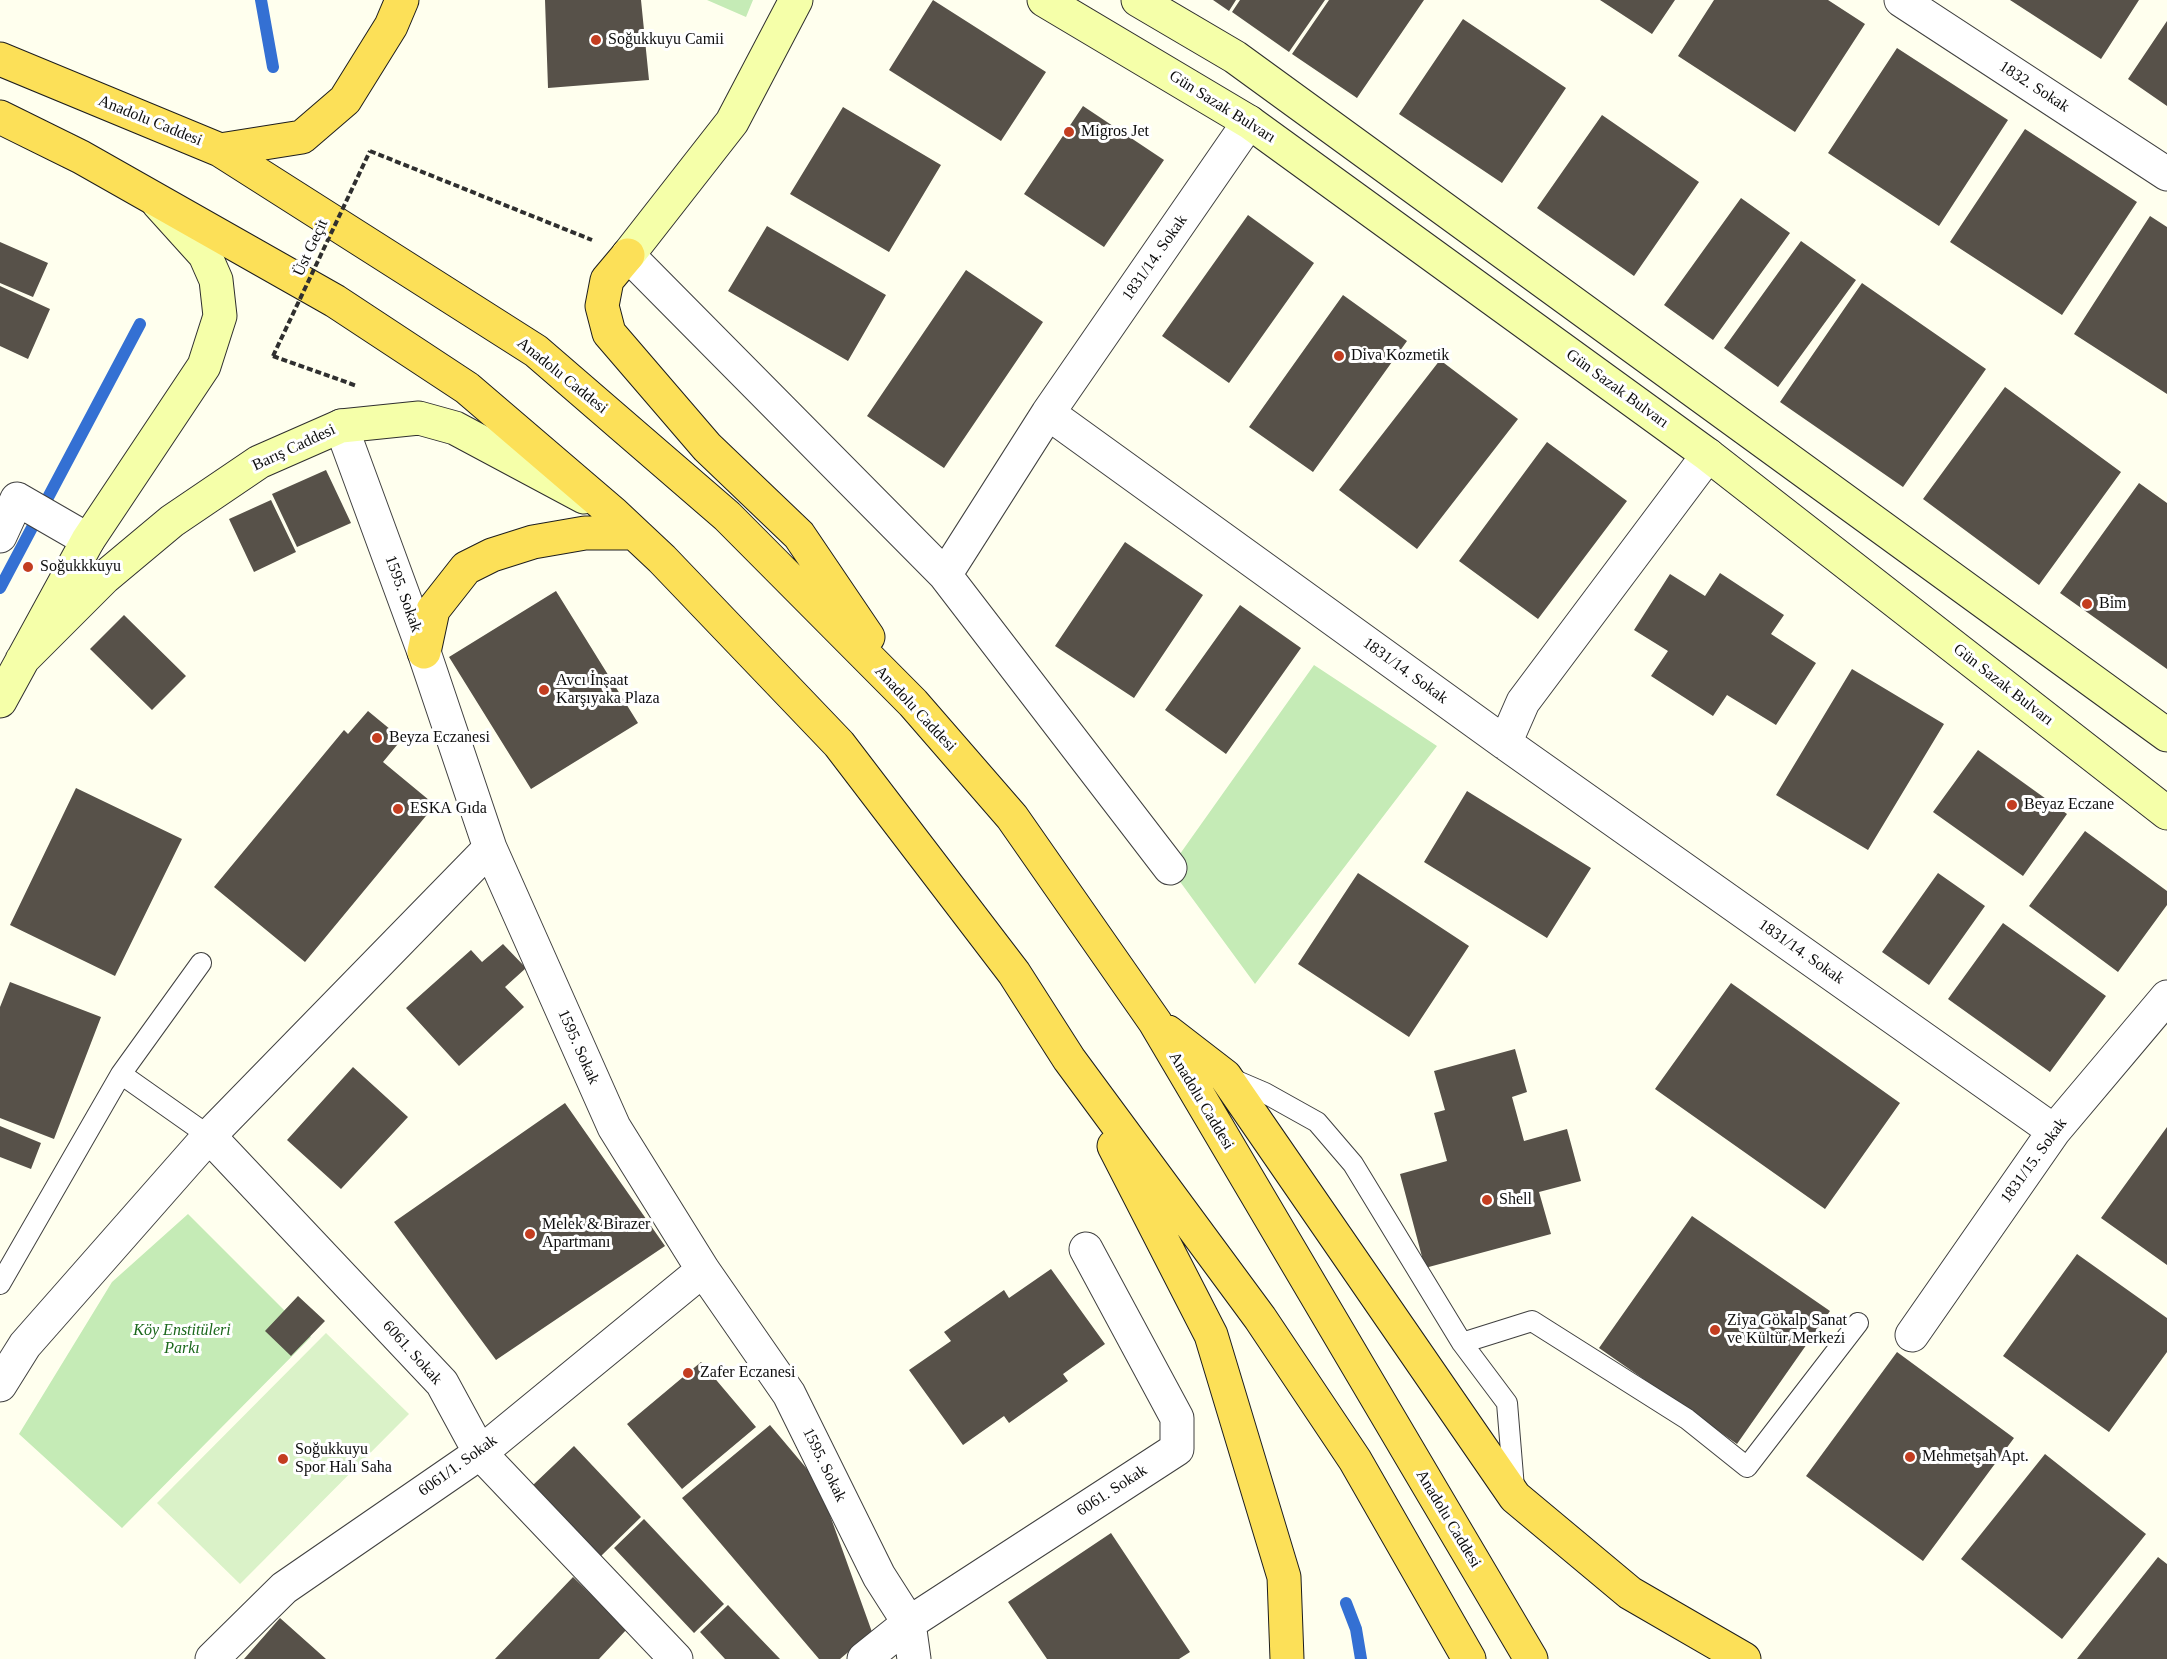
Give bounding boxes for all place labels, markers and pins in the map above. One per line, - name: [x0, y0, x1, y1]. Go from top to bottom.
- place label: Soğukkuyu Camii: [608, 30, 724, 50]
- marker: Soğukkuyu Camii: [589, 33, 603, 47]
- place label: Migros Jet: [1081, 122, 1149, 142]
- marker: Migros Jet: [1062, 125, 1076, 139]
- place label: Diva Kozmetik: [1351, 346, 1449, 366]
- marker: Diva Kozmetik: [1332, 349, 1346, 363]
- place label: Soğukkkuyu: [40, 557, 121, 577]
- marker: Soğukkkuyu: [21, 560, 35, 574]
- place label: Bim: [2099, 594, 2127, 614]
- marker: Bim: [2080, 597, 2094, 611]
- place label: Avcı İnşaat Karşıyaka Plaza: [556, 671, 660, 709]
- marker: Avcı İnşaat Karşıyaka Plaza: [537, 683, 551, 697]
- place label: Beyza Eczanesi: [389, 728, 490, 748]
- marker: Beyza Eczanesi: [370, 731, 384, 745]
- place label: Beyaz Eczane: [2024, 795, 2114, 815]
- marker: Beyaz Eczane: [2005, 798, 2019, 812]
- place label: ESKA Gıda: [410, 799, 487, 819]
- marker: ESKA Gıda: [391, 802, 405, 816]
- place label: Shell: [1499, 1190, 1532, 1210]
- marker: Shell: [1480, 1193, 1494, 1207]
- place label: Melek & Birazer Apartmanı: [542, 1215, 650, 1253]
- marker: Melek & Birazer Apartmanı: [523, 1227, 537, 1241]
- place label: Ziya Gökalp Sanat ve Kültür Merkezi: [1727, 1311, 1847, 1349]
- marker: Ziya Gökalp Sanat ve Kültür Merkezi: [1708, 1323, 1722, 1337]
- place label: Zafer Eczanesi: [700, 1363, 795, 1383]
- marker: Zafer Eczanesi: [681, 1366, 695, 1380]
- place label: Soğukkuyu Spor Halı Saha: [295, 1440, 392, 1478]
- place label: Mehmetşah Apt.: [1922, 1447, 2029, 1467]
- marker: Mehmetşah Apt.: [1903, 1450, 1917, 1464]
- marker: Soğukkuyu Spor Halı Saha: [276, 1452, 290, 1466]

